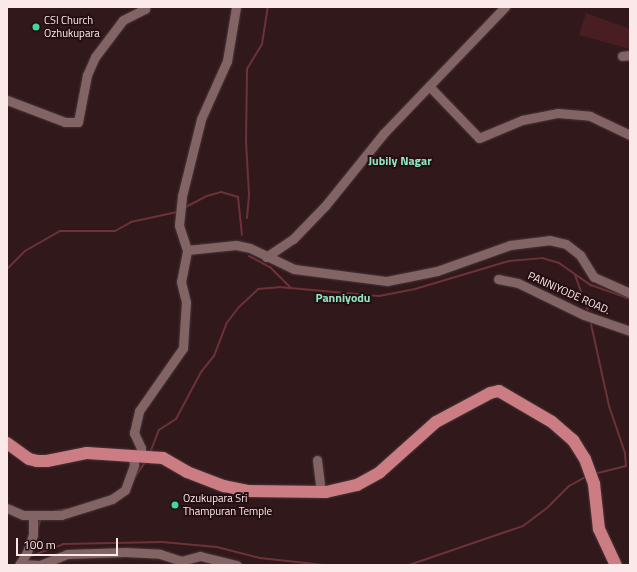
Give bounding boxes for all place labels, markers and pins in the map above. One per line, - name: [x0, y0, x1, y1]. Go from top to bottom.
- place label: CSI Church Ozhukupara: [44, 14, 100, 40]
- marker: CSI Church Ozhukupara: [31, 22, 41, 32]
- place label: Ozukupara Sri Thampuran Temple: [183, 492, 272, 518]
- marker: Ozukupara Sri Thampuran Temple: [170, 500, 180, 510]

